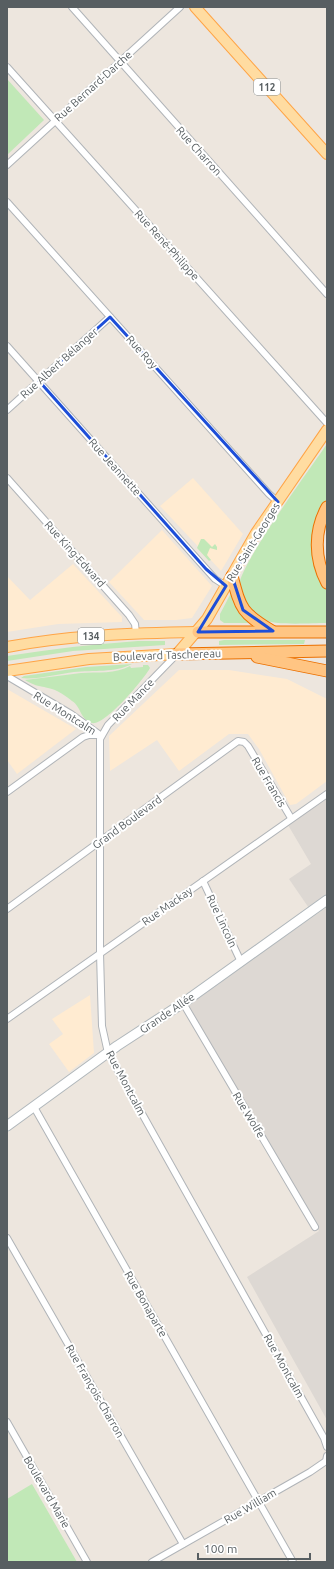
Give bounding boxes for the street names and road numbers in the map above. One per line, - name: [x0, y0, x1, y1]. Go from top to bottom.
- street label: Rue Bernard-Darche: [52, 48, 134, 124]
- road number: 112: [254, 79, 280, 95]
- street label: Rue Charron: [174, 124, 224, 178]
- street label: Rue René-Philippe: [132, 207, 202, 283]
- street label: Rue Albert Bélanger: [18, 325, 101, 401]
- street label: Rue Roy: [124, 333, 160, 371]
- street label: Rue Jeannette: [86, 436, 144, 498]
- street label: Rue Saint-Georges: [224, 500, 282, 584]
- street label: Rue King-Edward: [42, 519, 108, 589]
- road number: 134: [78, 628, 104, 644]
- street label: Boulevard Taschereau: [113, 647, 221, 663]
- street label: Rue Mance: [110, 676, 156, 724]
- street label: Rue Montcalm: [32, 689, 98, 737]
- street label: Rue Francis: [249, 755, 289, 809]
- street label: Grand Boulevard: [90, 793, 164, 851]
- street label: Rue Mackay: [140, 884, 195, 928]
- street label: Rue Lincoln: [205, 893, 239, 949]
- street label: Grande Allée: [137, 990, 197, 1036]
- street label: Rue Montcalm: [104, 1049, 148, 1117]
- street label: Rue Wolfe: [231, 1090, 267, 1140]
- street label: Rue Bonaparte: [122, 1269, 170, 1339]
- street label: Rue Montcalm: [261, 1332, 307, 1400]
- street label: Rue François-Charron: [63, 1342, 127, 1440]
- street label: Boulevard Marie: [22, 1454, 72, 1530]
- street label: Rue William: [222, 1486, 278, 1526]

